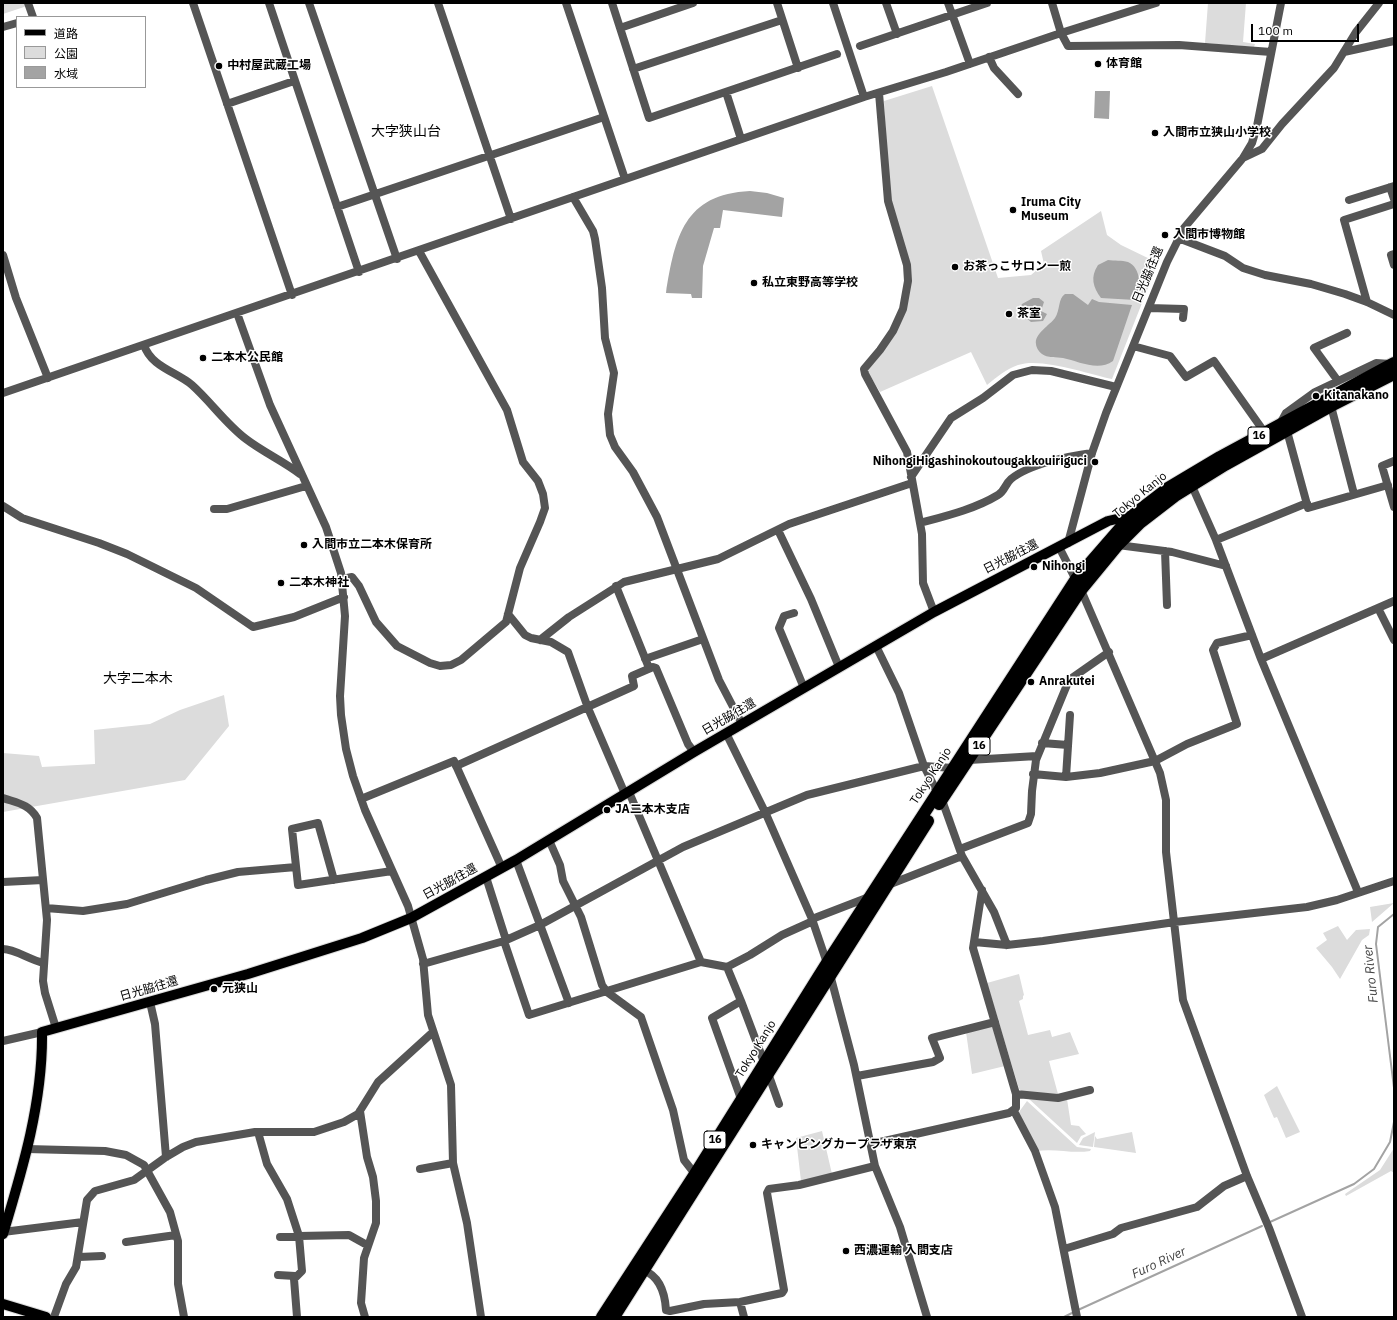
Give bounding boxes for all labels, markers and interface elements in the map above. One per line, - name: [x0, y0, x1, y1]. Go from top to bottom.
- legend: [16, 16, 146, 88]
- scale bar: [1253, 16, 1361, 42]
- text: 100 m: [1258, 23, 1293, 38]
- text: 道路: [54, 26, 78, 41]
- text: 公園: [54, 46, 78, 61]
- place label: 体育館: [1106, 57, 1142, 71]
- place label: 中村屋武蔵工場: [227, 59, 311, 73]
- marker: 体育館: [1093, 59, 1103, 69]
- marker: 中村屋武蔵工場: [214, 61, 224, 71]
- text: 水域: [54, 66, 78, 81]
- district label: 大字狭山台: [371, 124, 441, 140]
- place label: 入間市立狭山小学校: [1163, 126, 1271, 140]
- marker: 入間市立狭山小学校: [1150, 128, 1160, 138]
- place label: Iruma City Museum: [1021, 196, 1081, 224]
- marker: Iruma City Museum: [1008, 205, 1018, 215]
- place label: 入間市博物館: [1173, 228, 1245, 242]
- marker: 入間市博物館: [1160, 230, 1170, 240]
- street label: 日光脇往還: [1130, 245, 1166, 305]
- place label: お茶っこサロン一煎: [963, 260, 1071, 274]
- marker: お茶っこサロン一煎: [950, 262, 960, 272]
- place label: 私立東野高等学校: [762, 276, 858, 290]
- marker: 私立東野高等学校: [749, 278, 759, 288]
- place label: 茶室: [1017, 307, 1041, 321]
- marker: 茶室: [1004, 309, 1014, 319]
- place label: 二本木公民館: [211, 351, 283, 365]
- marker: 二本木公民館: [198, 353, 208, 363]
- place label: Kitanakano: [1324, 389, 1389, 403]
- marker: Kitanakano: [1311, 391, 1321, 401]
- road number: 16: [1248, 427, 1270, 445]
- place label: NihongiHigashinokoutougakkouiriguci: [873, 455, 1087, 469]
- marker: NihongiHigashinokoutougakkouiriguci: [1090, 457, 1100, 467]
- street label: Tokyo Kanjo: [1110, 469, 1170, 521]
- street label: 日光脇往還: [981, 537, 1041, 577]
- place label: 入間市立二本木保育所: [312, 538, 432, 552]
- marker: 入間市立二本木保育所: [299, 540, 309, 550]
- place label: Nihongi: [1042, 560, 1085, 574]
- marker: Nihongi: [1029, 562, 1039, 572]
- place label: 二本木神社: [289, 576, 349, 590]
- marker: 二本木神社: [276, 578, 286, 588]
- district label: 大字二本木: [103, 671, 173, 687]
- place label: Anrakutei: [1039, 675, 1095, 689]
- marker: Anrakutei: [1026, 677, 1036, 687]
- street label: 日光脇往還: [699, 696, 759, 738]
- road number: 16: [968, 737, 990, 755]
- street label: Tokyo Kanjo: [907, 745, 955, 807]
- place label: JA二本木支店: [615, 803, 690, 817]
- marker: JA二本木支店: [602, 805, 612, 815]
- street label: 日光脇往還: [420, 861, 480, 903]
- water label: Furo River: [1360, 944, 1382, 1004]
- street label: 日光脇往還: [118, 974, 180, 1004]
- place label: 元狭山: [222, 982, 258, 996]
- marker: 元狭山: [209, 984, 219, 994]
- street label: Tokyo Kanjo: [733, 1018, 779, 1080]
- road number: 16: [704, 1131, 726, 1149]
- place label: キャンピングカープラザ東京: [761, 1138, 917, 1152]
- marker: キャンピングカープラザ東京: [748, 1140, 758, 1150]
- place label: 西濃運輸 入間支店: [854, 1244, 953, 1258]
- water label: Furo River: [1129, 1244, 1189, 1282]
- marker: 西濃運輸 入間支店: [841, 1246, 851, 1256]

